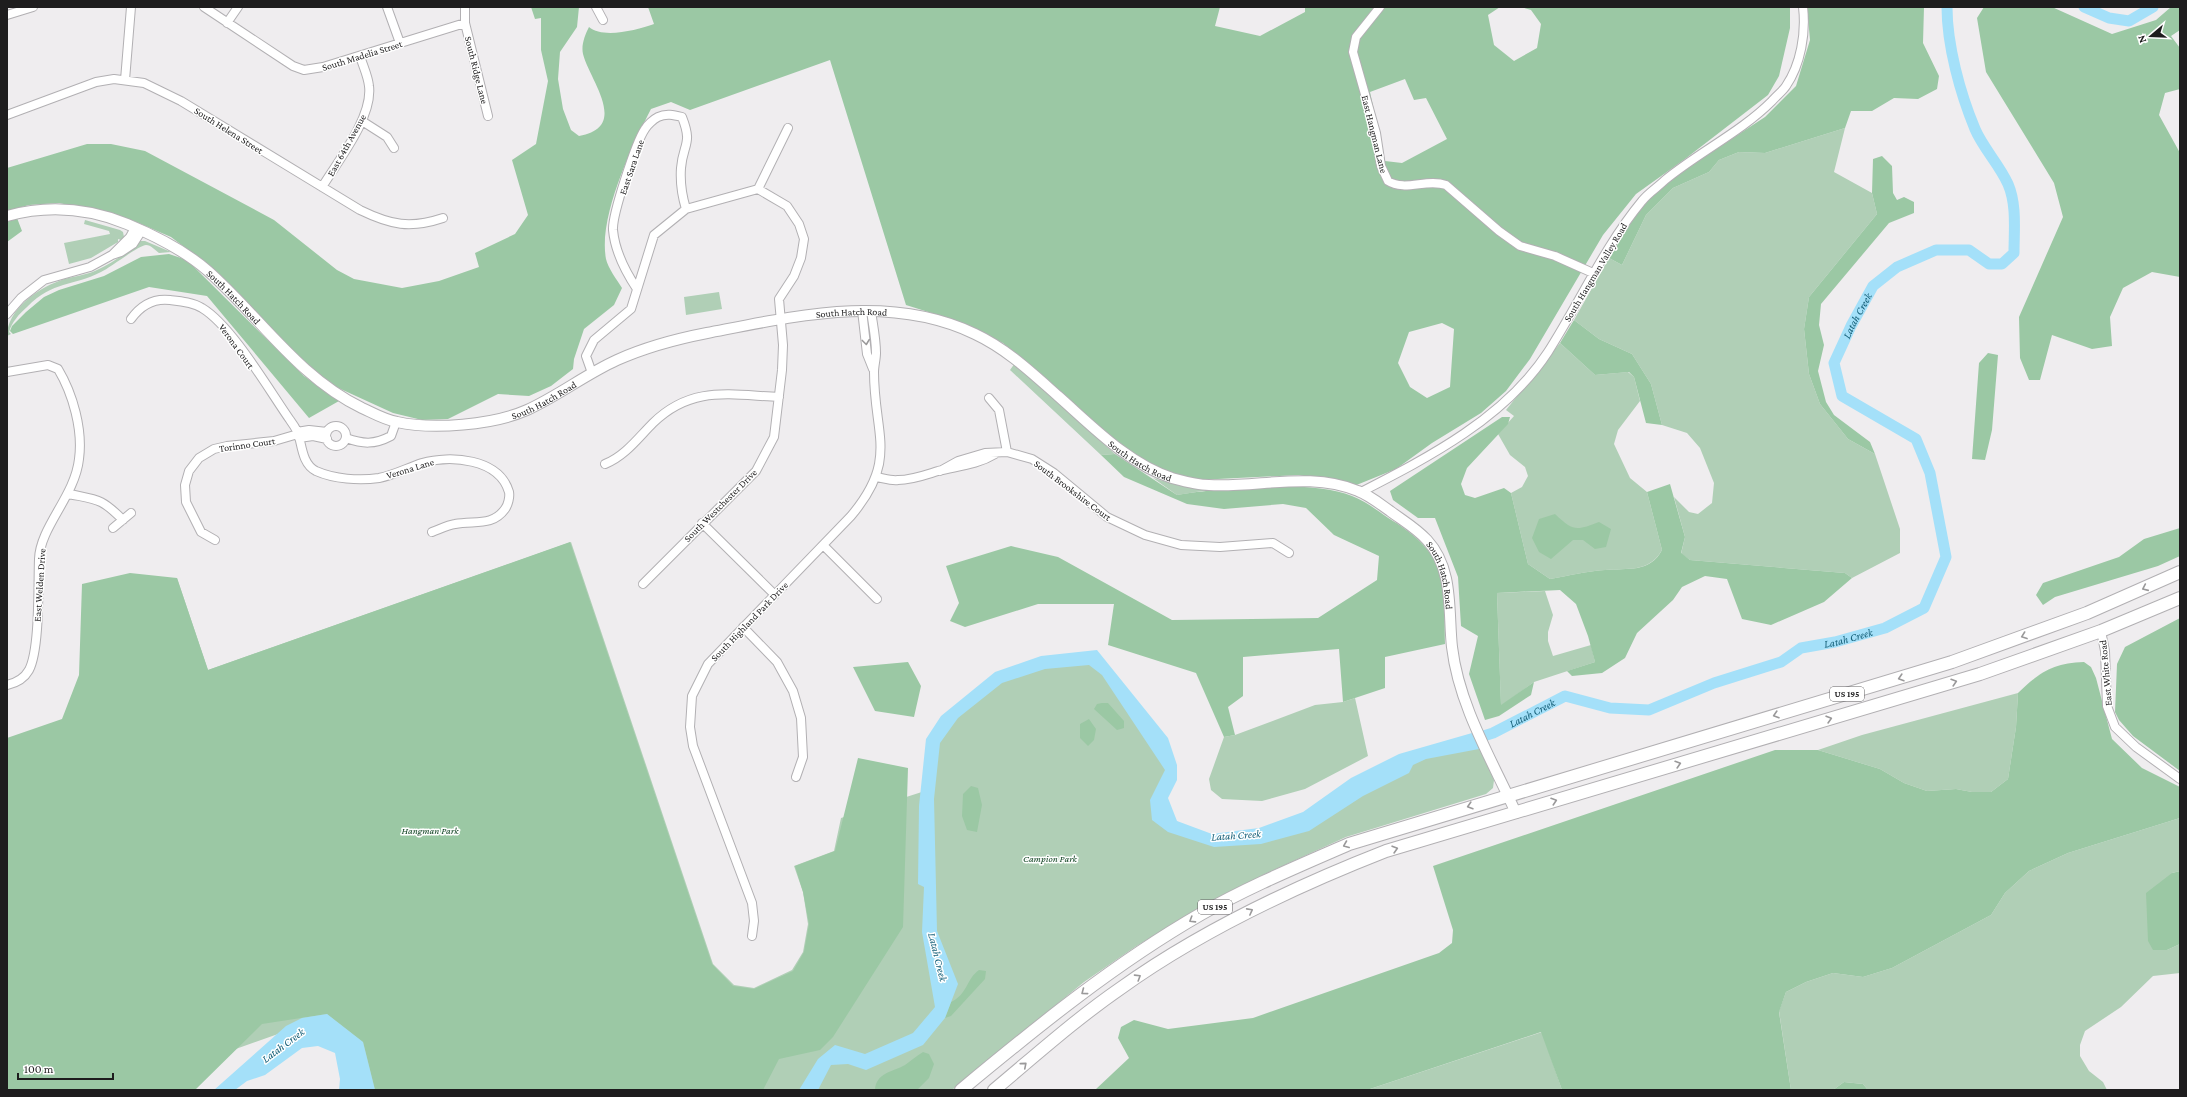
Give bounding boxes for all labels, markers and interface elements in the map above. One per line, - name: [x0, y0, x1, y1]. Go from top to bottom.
- north arrow: [2131, 16, 2171, 56]
- text: N: [2134, 33, 2148, 45]
- street label: South Ridge Lane: [463, 35, 490, 106]
- street label: South Madelia Street: [321, 38, 404, 73]
- street label: East Hangman Lane: [1360, 94, 1390, 175]
- street label: South Helena Street: [192, 105, 266, 156]
- street label: East 64th Avenue: [325, 112, 368, 178]
- street label: East Sara Lane: [617, 138, 646, 196]
- street label: South Hangman Valley Road: [1562, 220, 1630, 324]
- street label: South Hatch Road: [204, 268, 263, 327]
- water label: Latah Creek: [1840, 290, 1875, 340]
- street label: South Hatch Road: [815, 306, 888, 320]
- street label: Verona Court: [217, 322, 257, 371]
- one-way arrow: [861, 338, 870, 345]
- street label: South Hatch Road: [510, 378, 579, 421]
- street label: Torinno Court: [218, 435, 277, 454]
- street label: South Hatch Road: [1106, 438, 1174, 484]
- street label: Verona Lane: [385, 456, 436, 481]
- street label: South Brookshire Court: [1032, 458, 1114, 523]
- street label: South Westchester Drive: [682, 466, 759, 544]
- street label: South Hatch Road: [1424, 539, 1455, 610]
- street label: East Welden Drive: [31, 547, 48, 622]
- street label: South Highland Park Drive: [709, 579, 791, 663]
- one-way arrow: [2141, 584, 2148, 592]
- water label: Latah Creek: [1823, 625, 1875, 650]
- one-way arrow: [2020, 632, 2027, 640]
- street label: East White Road: [2097, 639, 2114, 706]
- one-way arrow: [1897, 673, 1904, 682]
- one-way arrow: [1950, 678, 1957, 687]
- road number: US 195: [1830, 687, 1864, 701]
- water label: Latah Creek: [1507, 696, 1558, 730]
- one-way arrow: [1773, 710, 1780, 719]
- one-way arrow: [1826, 715, 1833, 724]
- one-way arrow: [1674, 760, 1681, 769]
- one-way arrow: [1550, 798, 1557, 806]
- one-way arrow: [1467, 801, 1474, 810]
- park label: Hangman Park: [401, 825, 459, 836]
- water label: Latah Creek: [1211, 827, 1262, 843]
- one-way arrow: [1343, 840, 1350, 848]
- one-way arrow: [1391, 845, 1398, 854]
- park label: Campion Park: [1023, 853, 1078, 864]
- road number: US 195: [1198, 900, 1232, 914]
- one-way arrow: [1246, 908, 1253, 916]
- one-way arrow: [1189, 915, 1196, 922]
- water label: Latah Creek: [926, 931, 950, 984]
- one-way arrow: [1134, 974, 1141, 981]
- one-way arrow: [1081, 987, 1088, 994]
- water label: Latah Creek: [260, 1025, 307, 1065]
- scale bar: [18, 1055, 113, 1081]
- text: 100 m: [24, 1062, 54, 1076]
- one-way arrow: [1019, 1062, 1027, 1069]

